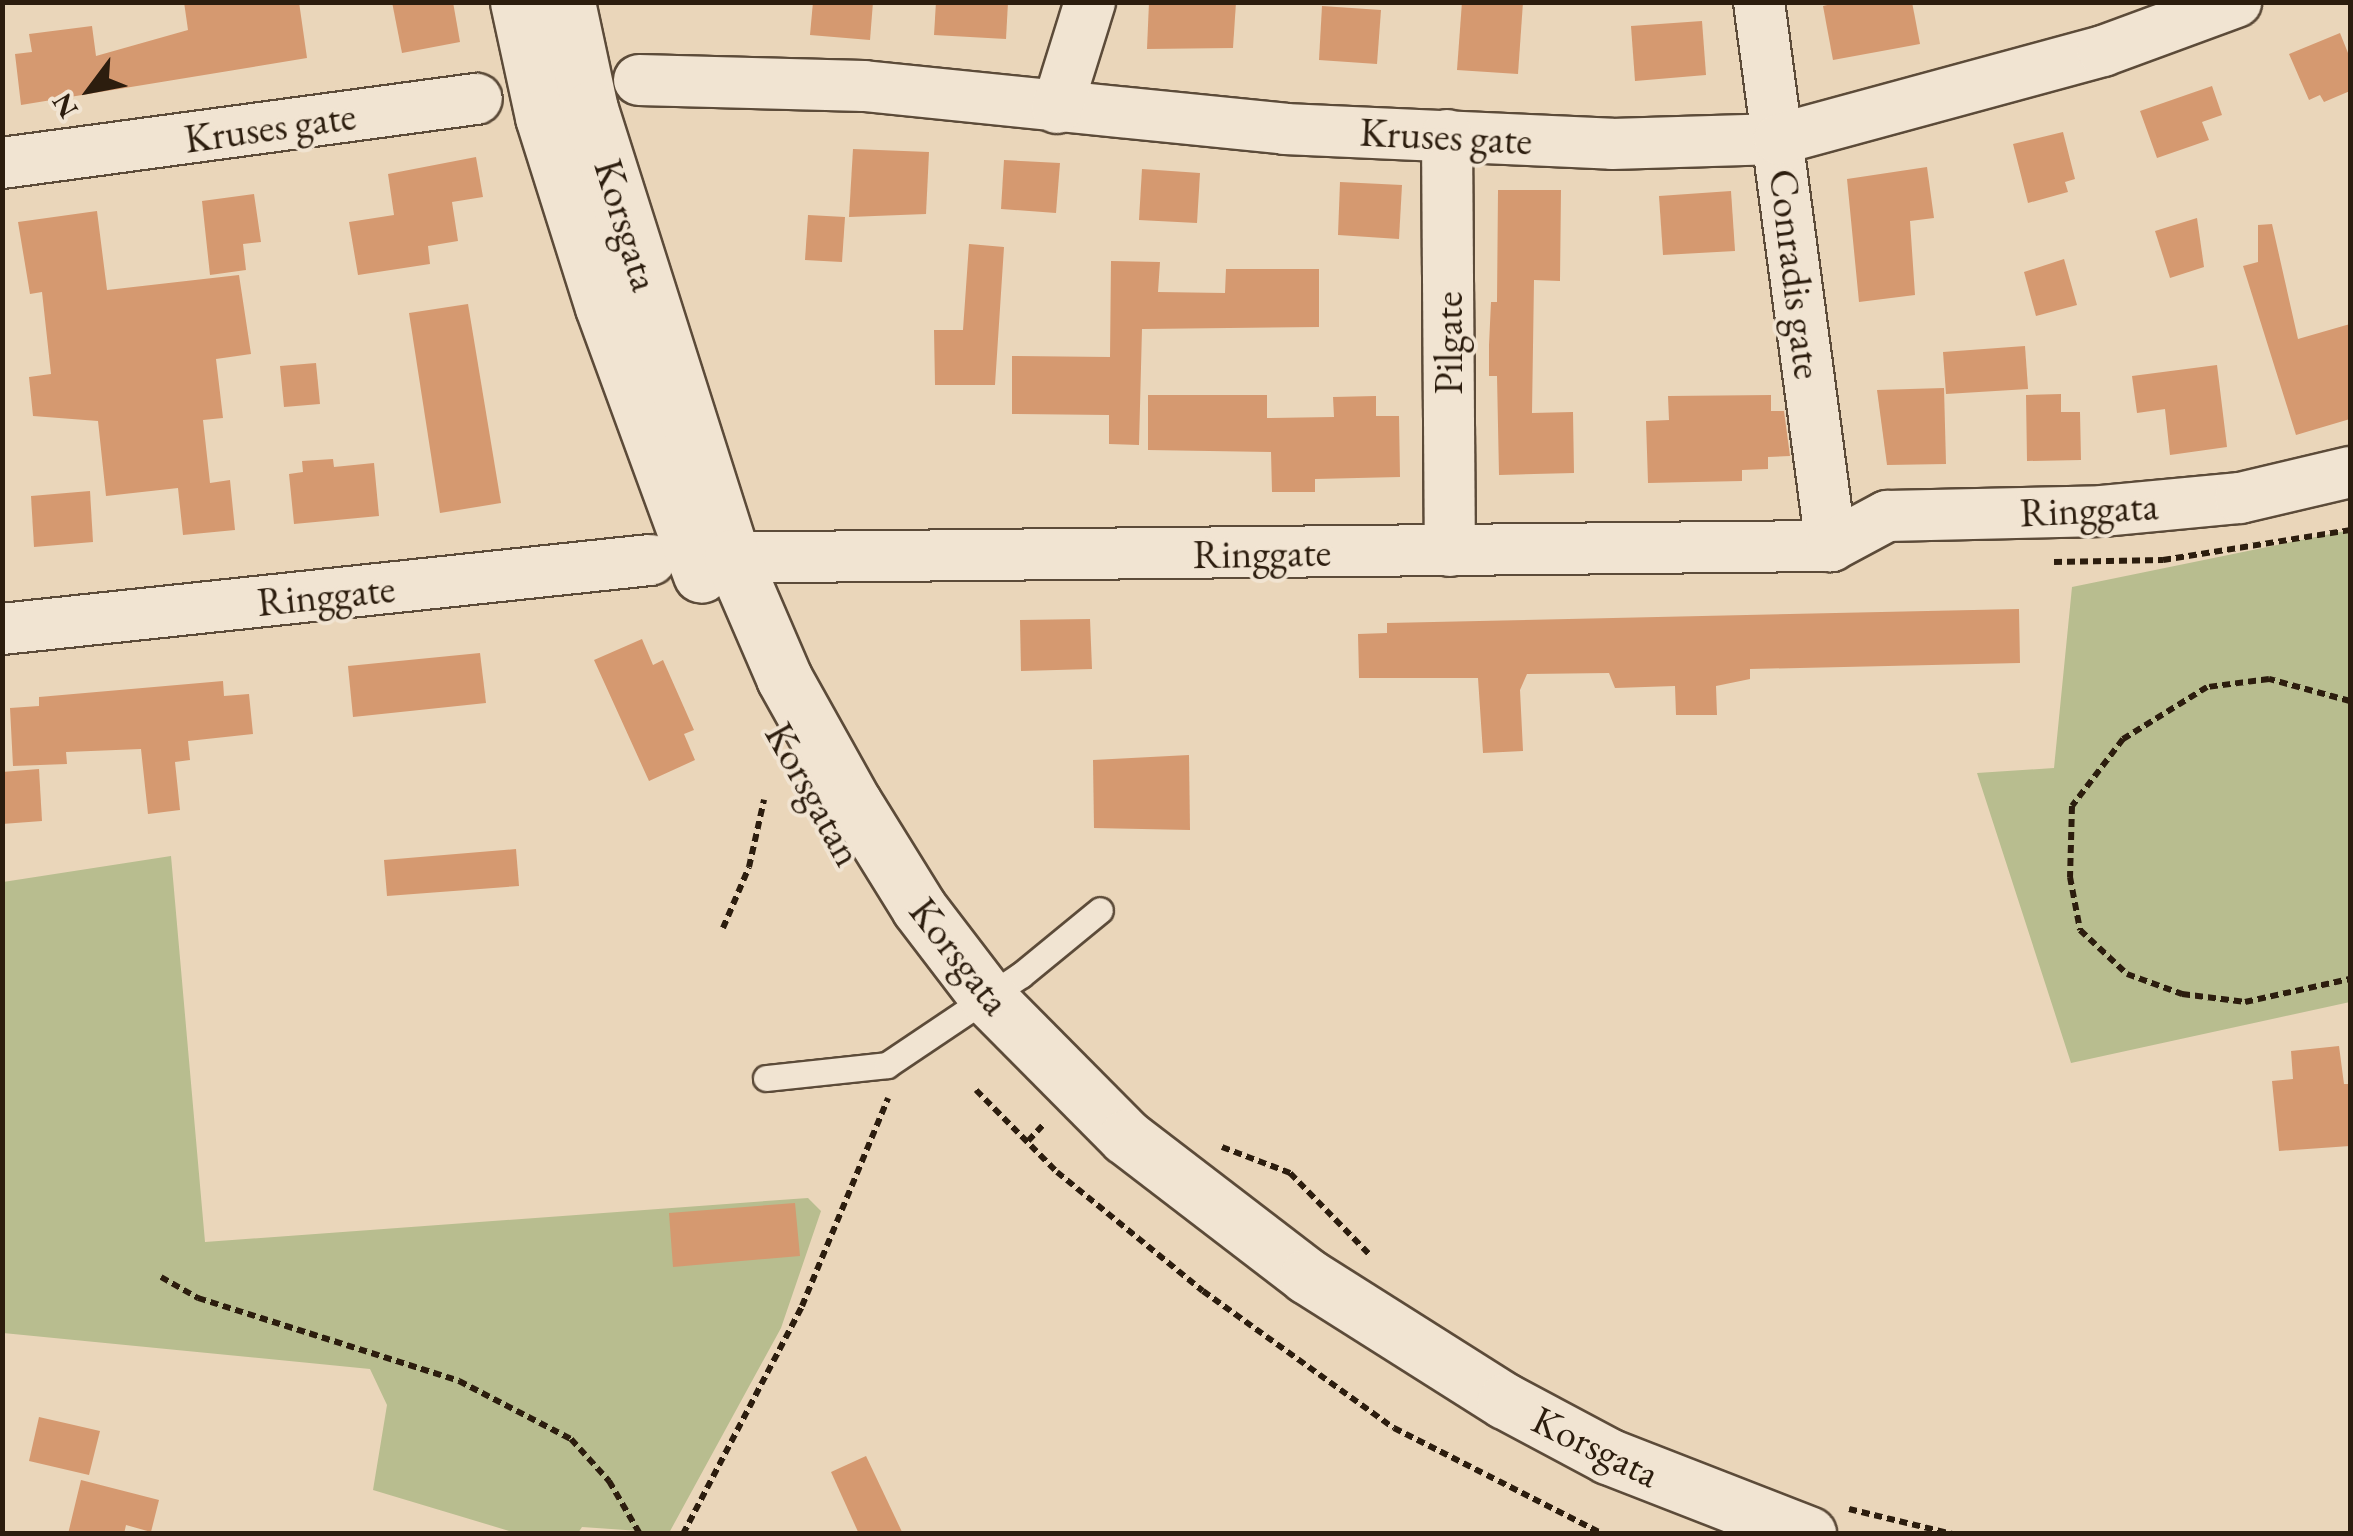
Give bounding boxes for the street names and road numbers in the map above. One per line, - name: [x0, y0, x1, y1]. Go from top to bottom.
- street label: Kruses gate: [181, 91, 359, 163]
- street label: Kruses gate: [1359, 108, 1533, 164]
- street label: Korsgata: [584, 153, 670, 297]
- street label: Conradis gate: [1759, 166, 1833, 382]
- street label: Pilgate: [1424, 292, 1472, 394]
- street label: Ringgata: [2018, 481, 2160, 537]
- street label: Ringgate: [1192, 528, 1332, 578]
- street label: Ringgate: [255, 564, 397, 626]
- street label: Korsgatan: [755, 714, 873, 874]
- street label: Korsgata: [899, 888, 1021, 1024]
- street label: Korsgata: [1525, 1395, 1667, 1497]

